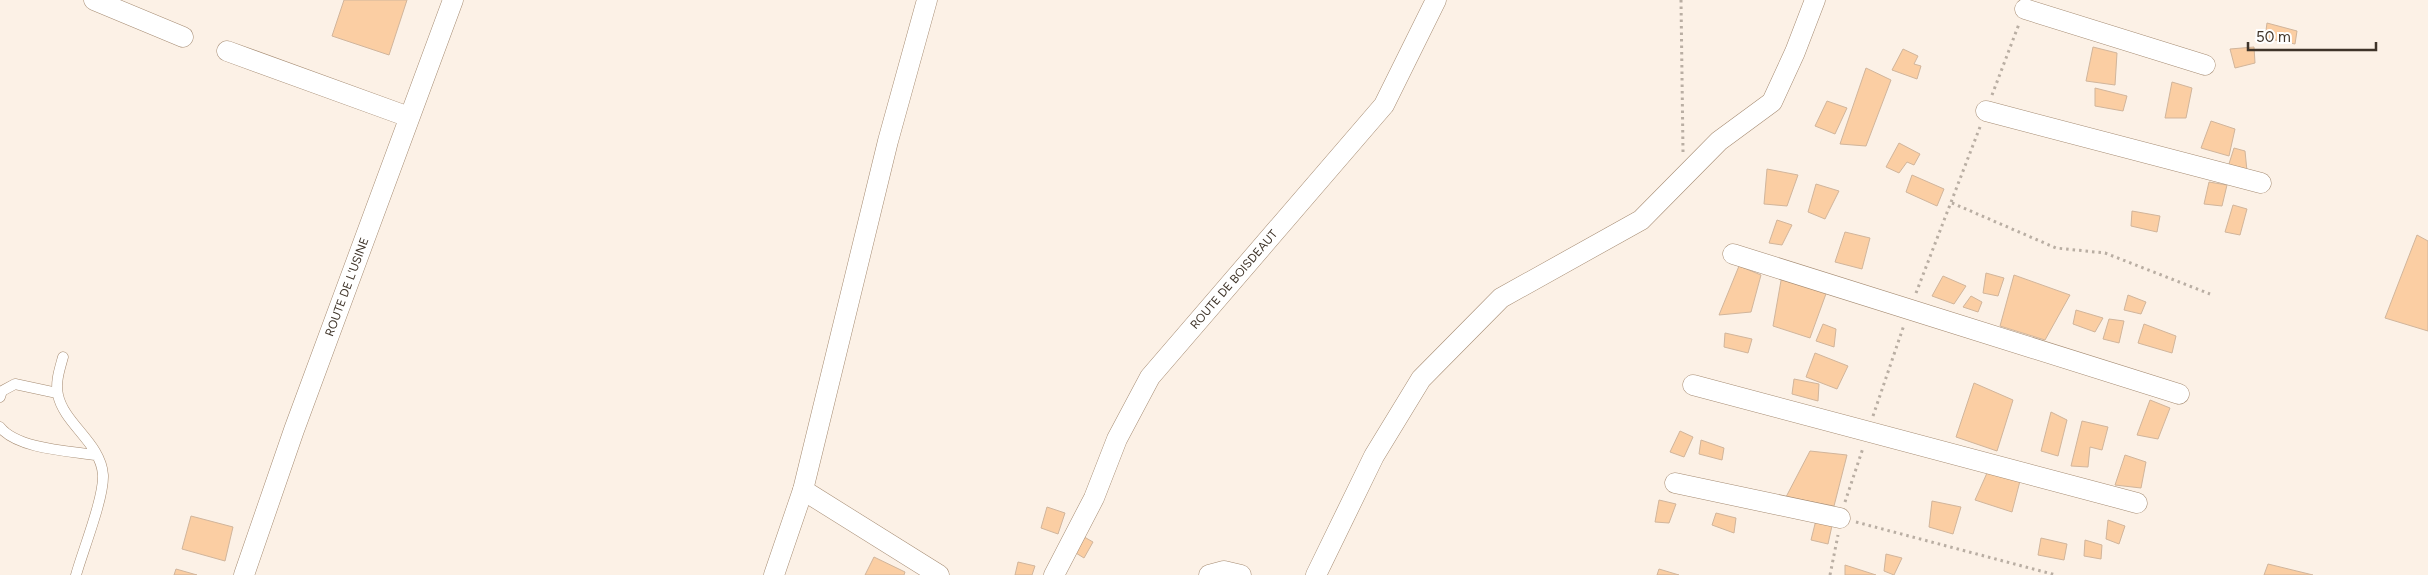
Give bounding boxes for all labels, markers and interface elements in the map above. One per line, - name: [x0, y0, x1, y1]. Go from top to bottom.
- scale bar: [2248, 20, 2376, 52]
- text: 50 m: [2256, 28, 2291, 46]
- street label: ROUTE DE BOISDEAUT: [1188, 227, 1281, 332]
- street label: ROUTE DE L'USINE: [322, 235, 372, 338]

